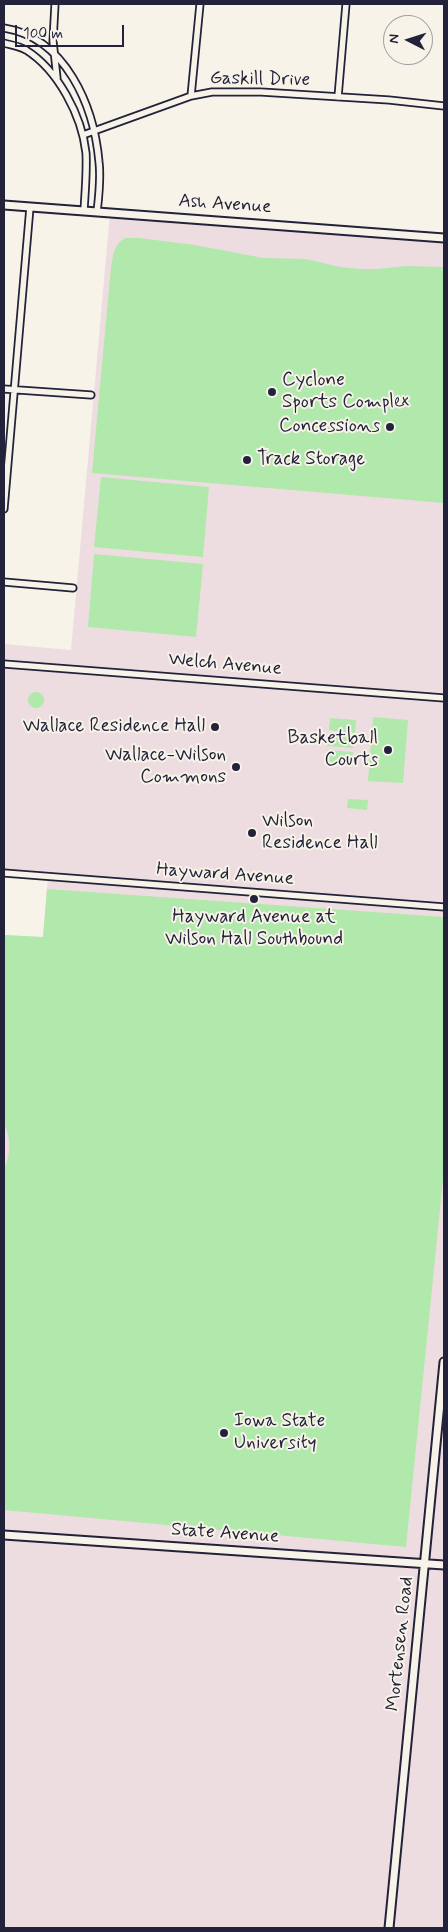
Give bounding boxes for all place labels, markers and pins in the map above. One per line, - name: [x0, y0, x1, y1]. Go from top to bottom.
- place label: Cyclone Sports Complex: [282, 370, 409, 414]
- marker: Cyclone Sports Complex: [266, 386, 278, 398]
- place label: Concessions: [279, 416, 380, 438]
- marker: Concessions: [384, 421, 396, 433]
- place label: Track Storage: [257, 449, 365, 471]
- marker: Track Storage: [241, 454, 253, 466]
- place label: Wallace Residence Hall: [23, 716, 205, 738]
- marker: Wallace Residence Hall: [209, 721, 221, 733]
- place label: Basketball Courts: [287, 728, 378, 772]
- marker: Basketball Courts: [382, 744, 394, 756]
- place label: Wallace-Wilson Commons: [105, 745, 226, 789]
- marker: Wallace-Wilson Commons: [230, 761, 242, 773]
- place label: Wilson Residence Hall: [262, 811, 378, 855]
- marker: Wilson Residence Hall: [246, 827, 258, 839]
- marker: Hayward Avenue at Wilson Hall Southbound: [248, 893, 260, 905]
- place label: Hayward Avenue at Wilson Hall Southbound: [165, 907, 343, 951]
- place label: Iowa State University: [234, 1411, 325, 1455]
- marker: Iowa State University: [218, 1427, 230, 1439]

